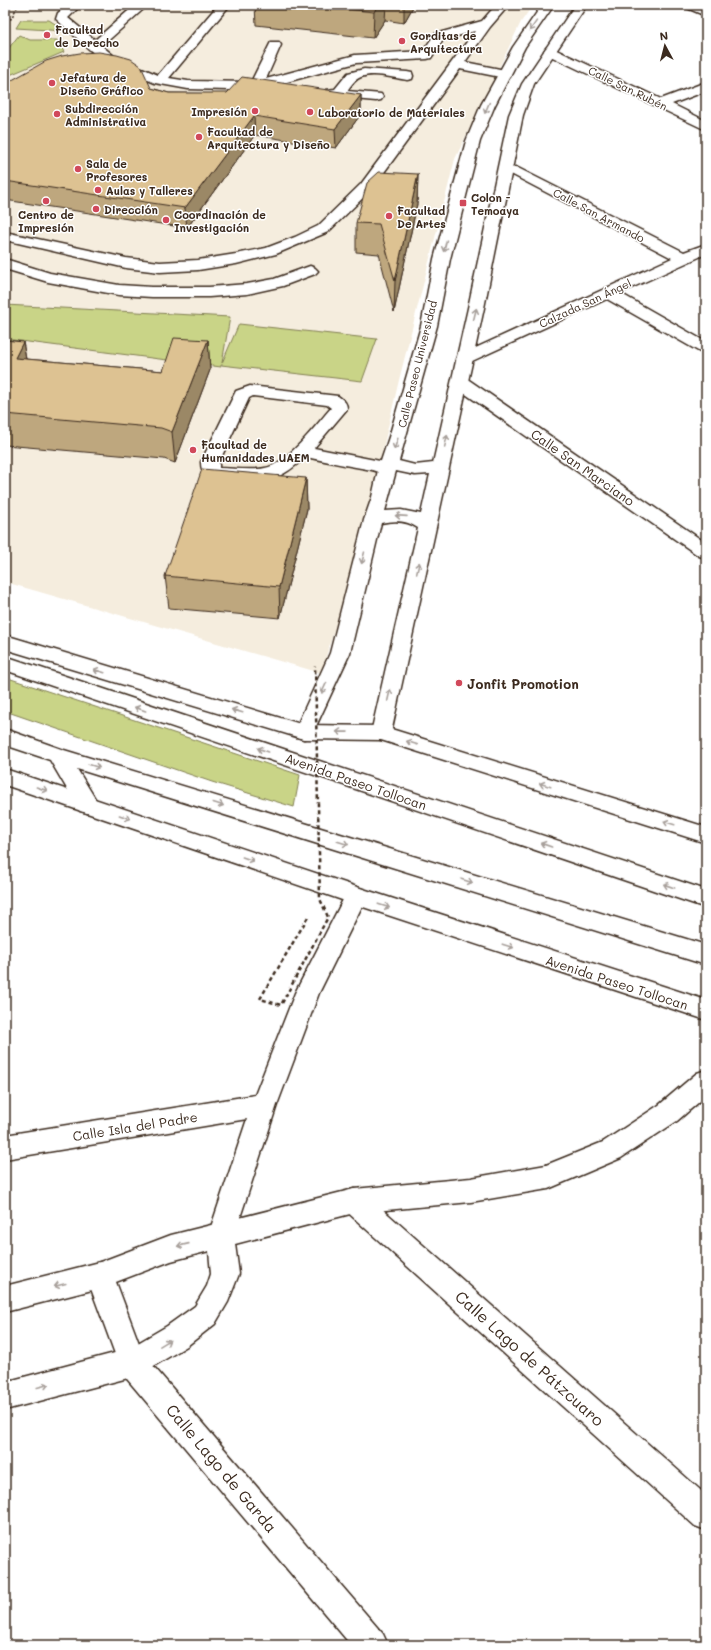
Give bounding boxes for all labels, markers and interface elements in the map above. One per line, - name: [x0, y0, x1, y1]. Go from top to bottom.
- one-way arrow: [529, 20, 537, 31]
- place label: Facultad de Derecho: [55, 22, 119, 50]
- north arrow: [645, 26, 685, 66]
- place label: Gorditas de Arquitectura: [410, 28, 482, 56]
- text: N: [659, 28, 669, 44]
- marker: Facultad de Derecho: [42, 30, 52, 40]
- marker: Gorditas de Arquitectura: [397, 36, 407, 46]
- street label: Calle San Rubén: [586, 62, 670, 114]
- place label: Jefatura de Diseño Gráfico: [60, 70, 144, 98]
- marker: Jefatura de Diseño Gráfico: [47, 78, 57, 88]
- place label: Subdirección Administrativa: [65, 101, 147, 129]
- one-way arrow: [482, 102, 490, 114]
- place label: Impresión: [191, 104, 247, 119]
- place label: Laboratorio de Materiales: [318, 105, 465, 120]
- marker: Impresión: [250, 106, 260, 116]
- marker: Laboratorio de Materiales: [305, 107, 315, 117]
- marker: Subdirección Administrativa: [52, 109, 62, 119]
- place label: Facultad de Arquitectura y Diseño: [207, 124, 330, 152]
- marker: Facultad de Arquitectura y Diseño: [194, 132, 204, 142]
- place label: Sala de Profesores: [86, 156, 148, 184]
- marker: Sala de Profesores: [73, 164, 83, 174]
- place label: Aulas y Talleres: [106, 183, 193, 198]
- marker: Aulas y Talleres: [93, 185, 103, 195]
- street label: Calle San Armando: [551, 185, 648, 246]
- place label: Colon - Temoaya: [471, 190, 519, 218]
- marker: Centro de Impresión: [41, 196, 51, 206]
- marker: Colon - Temoaya: [458, 198, 468, 208]
- place label: Dirección: [104, 202, 158, 217]
- place label: Facultad De Artes: [397, 203, 446, 231]
- marker: Dirección: [91, 204, 101, 214]
- place label: Centro de Impresión: [18, 207, 74, 235]
- place label: Coordinación de Investigación: [174, 207, 266, 235]
- marker: Facultad De Artes: [384, 211, 394, 221]
- marker: Coordinación de Investigación: [161, 215, 171, 225]
- one-way arrow: [441, 239, 449, 252]
- street label: Calzada San Ángel: [536, 275, 634, 331]
- street label: Calle Paseo Universidad: [394, 299, 440, 429]
- one-way arrow: [471, 308, 479, 321]
- street label: Calle San Marciano: [528, 425, 638, 509]
- one-way arrow: [443, 435, 451, 448]
- place label: Facultad de Humanidades UAEM: [201, 437, 310, 465]
- one-way arrow: [392, 437, 399, 450]
- marker: Facultad de Humanidades UAEM: [188, 445, 198, 455]
- one-way arrow: [395, 512, 408, 519]
- one-way arrow: [359, 551, 367, 564]
- one-way arrow: [415, 562, 423, 575]
- one-way arrow: [93, 667, 106, 674]
- place label: Jonfit Promotion: [467, 675, 579, 692]
- marker: Jonfit Promotion: [454, 678, 464, 688]
- one-way arrow: [320, 682, 327, 694]
- one-way arrow: [386, 688, 394, 701]
- one-way arrow: [134, 704, 146, 712]
- one-way arrow: [231, 707, 244, 714]
- one-way arrow: [336, 728, 349, 736]
- one-way arrow: [405, 739, 418, 746]
- one-way arrow: [257, 746, 270, 753]
- street label: Avenida Paseo Tollocan: [283, 749, 429, 813]
- one-way arrow: [88, 763, 101, 770]
- one-way arrow: [538, 781, 551, 788]
- one-way arrow: [36, 786, 48, 794]
- one-way arrow: [212, 801, 224, 809]
- one-way arrow: [118, 814, 130, 822]
- one-way arrow: [662, 819, 675, 826]
- one-way arrow: [336, 840, 349, 847]
- one-way arrow: [539, 841, 552, 848]
- one-way arrow: [242, 856, 254, 864]
- one-way arrow: [460, 878, 473, 885]
- one-way arrow: [663, 882, 676, 889]
- one-way arrow: [378, 903, 391, 910]
- one-way arrow: [501, 943, 514, 950]
- street label: Avenida Paseo Tollocan: [544, 951, 690, 1013]
- street label: Calle Isla del Padre: [71, 1108, 199, 1144]
- one-way arrow: [177, 1242, 190, 1249]
- one-way arrow: [54, 1282, 67, 1290]
- street label: Calle Lago de Pátzcuaro: [451, 1286, 609, 1430]
- one-way arrow: [159, 1339, 171, 1347]
- one-way arrow: [36, 1382, 49, 1390]
- street label: Calle Lago de Garda: [162, 1399, 282, 1537]

